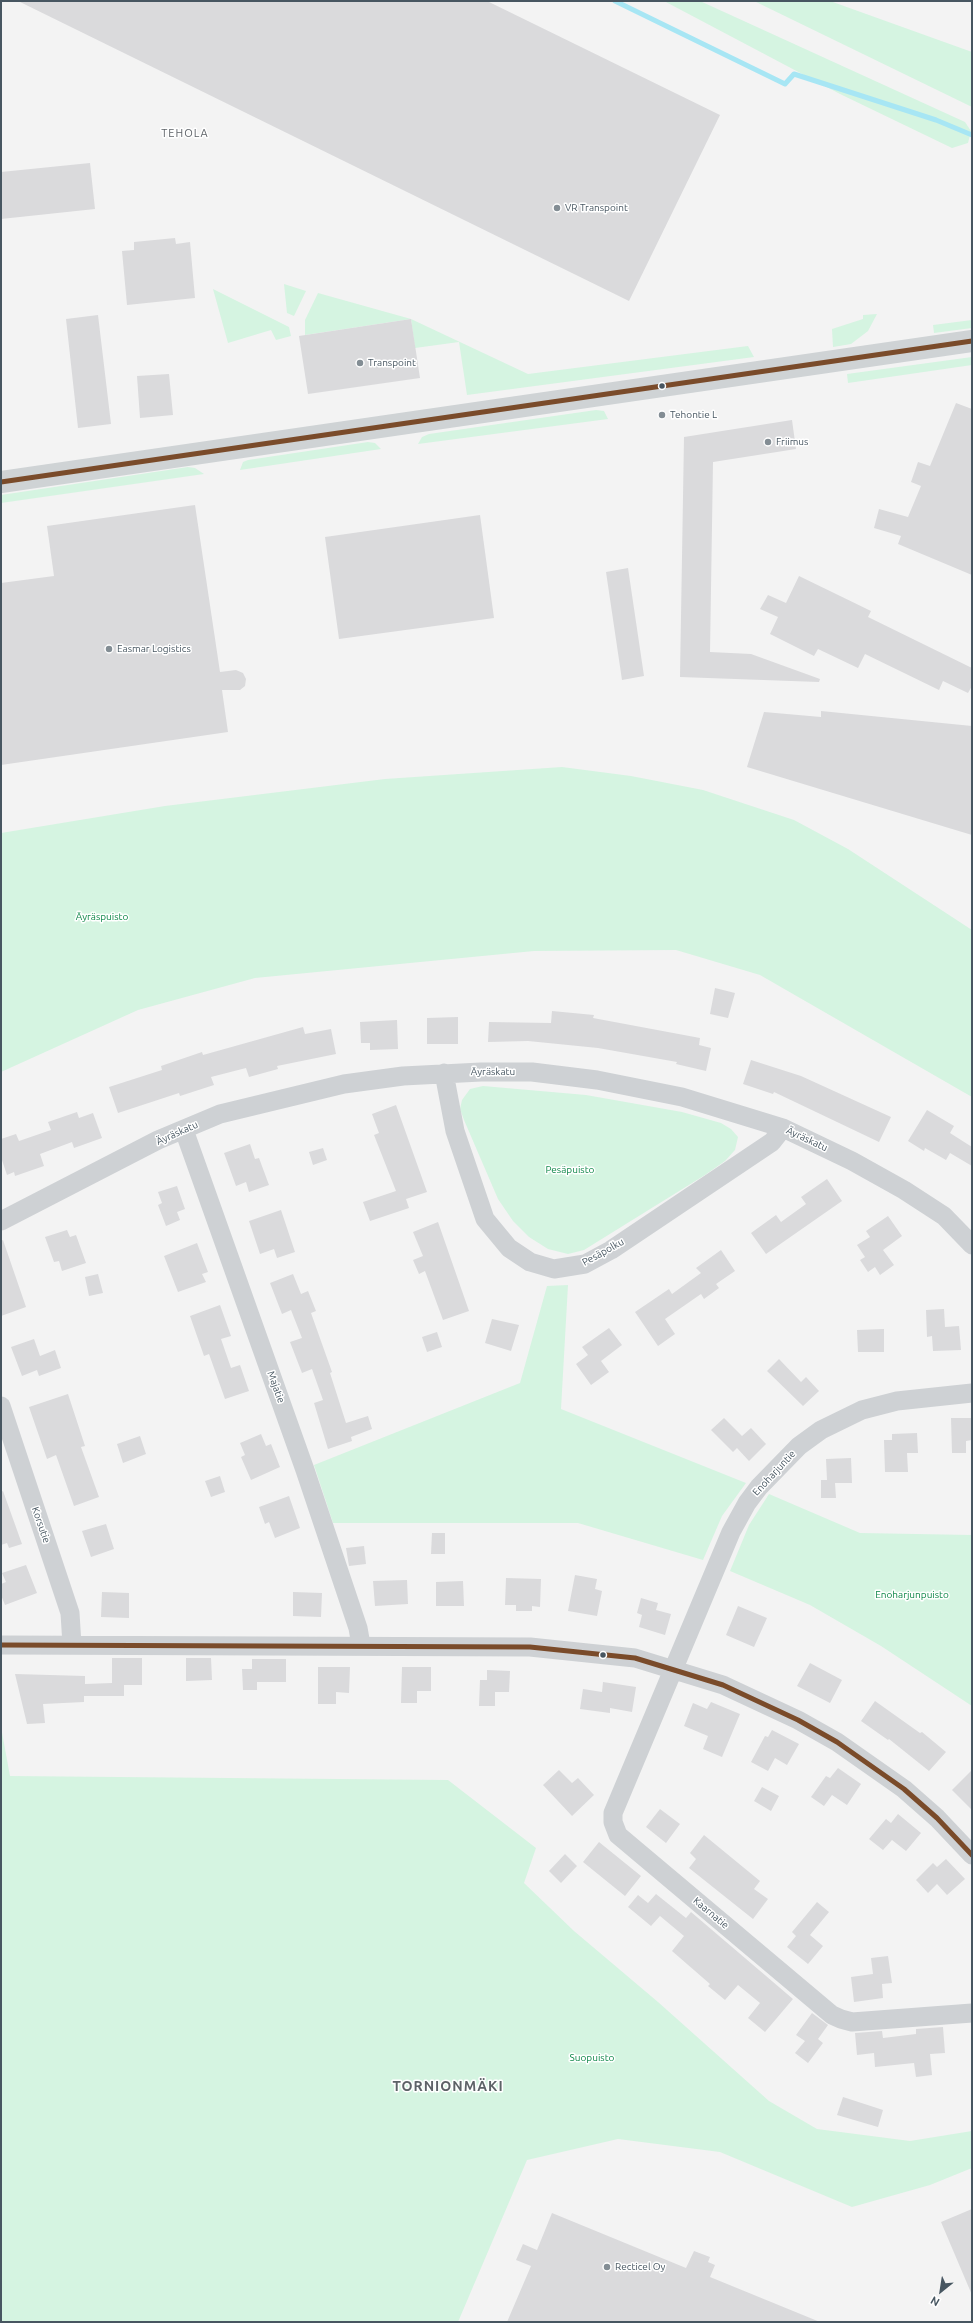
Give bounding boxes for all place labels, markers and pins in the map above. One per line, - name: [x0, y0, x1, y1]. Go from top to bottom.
- place label: VR Transpoint: [565, 202, 628, 214]
- marker: VR Transpoint: [552, 203, 562, 213]
- place label: Transpoint: [368, 357, 416, 369]
- marker: Transpoint: [355, 358, 365, 368]
- unlabelled marker: [657, 381, 667, 391]
- place label: Tehontie L: [670, 409, 717, 421]
- marker: Tehontie L: [657, 410, 667, 420]
- place label: Friimus: [776, 436, 808, 448]
- marker: Friimus: [763, 437, 773, 447]
- place label: Easmar Logistics: [117, 643, 191, 655]
- marker: Easmar Logistics: [104, 644, 114, 654]
- unlabelled marker: [598, 1650, 608, 1660]
- place label: Recticel Oy: [615, 2261, 665, 2273]
- marker: Recticel Oy: [602, 2262, 612, 2272]

